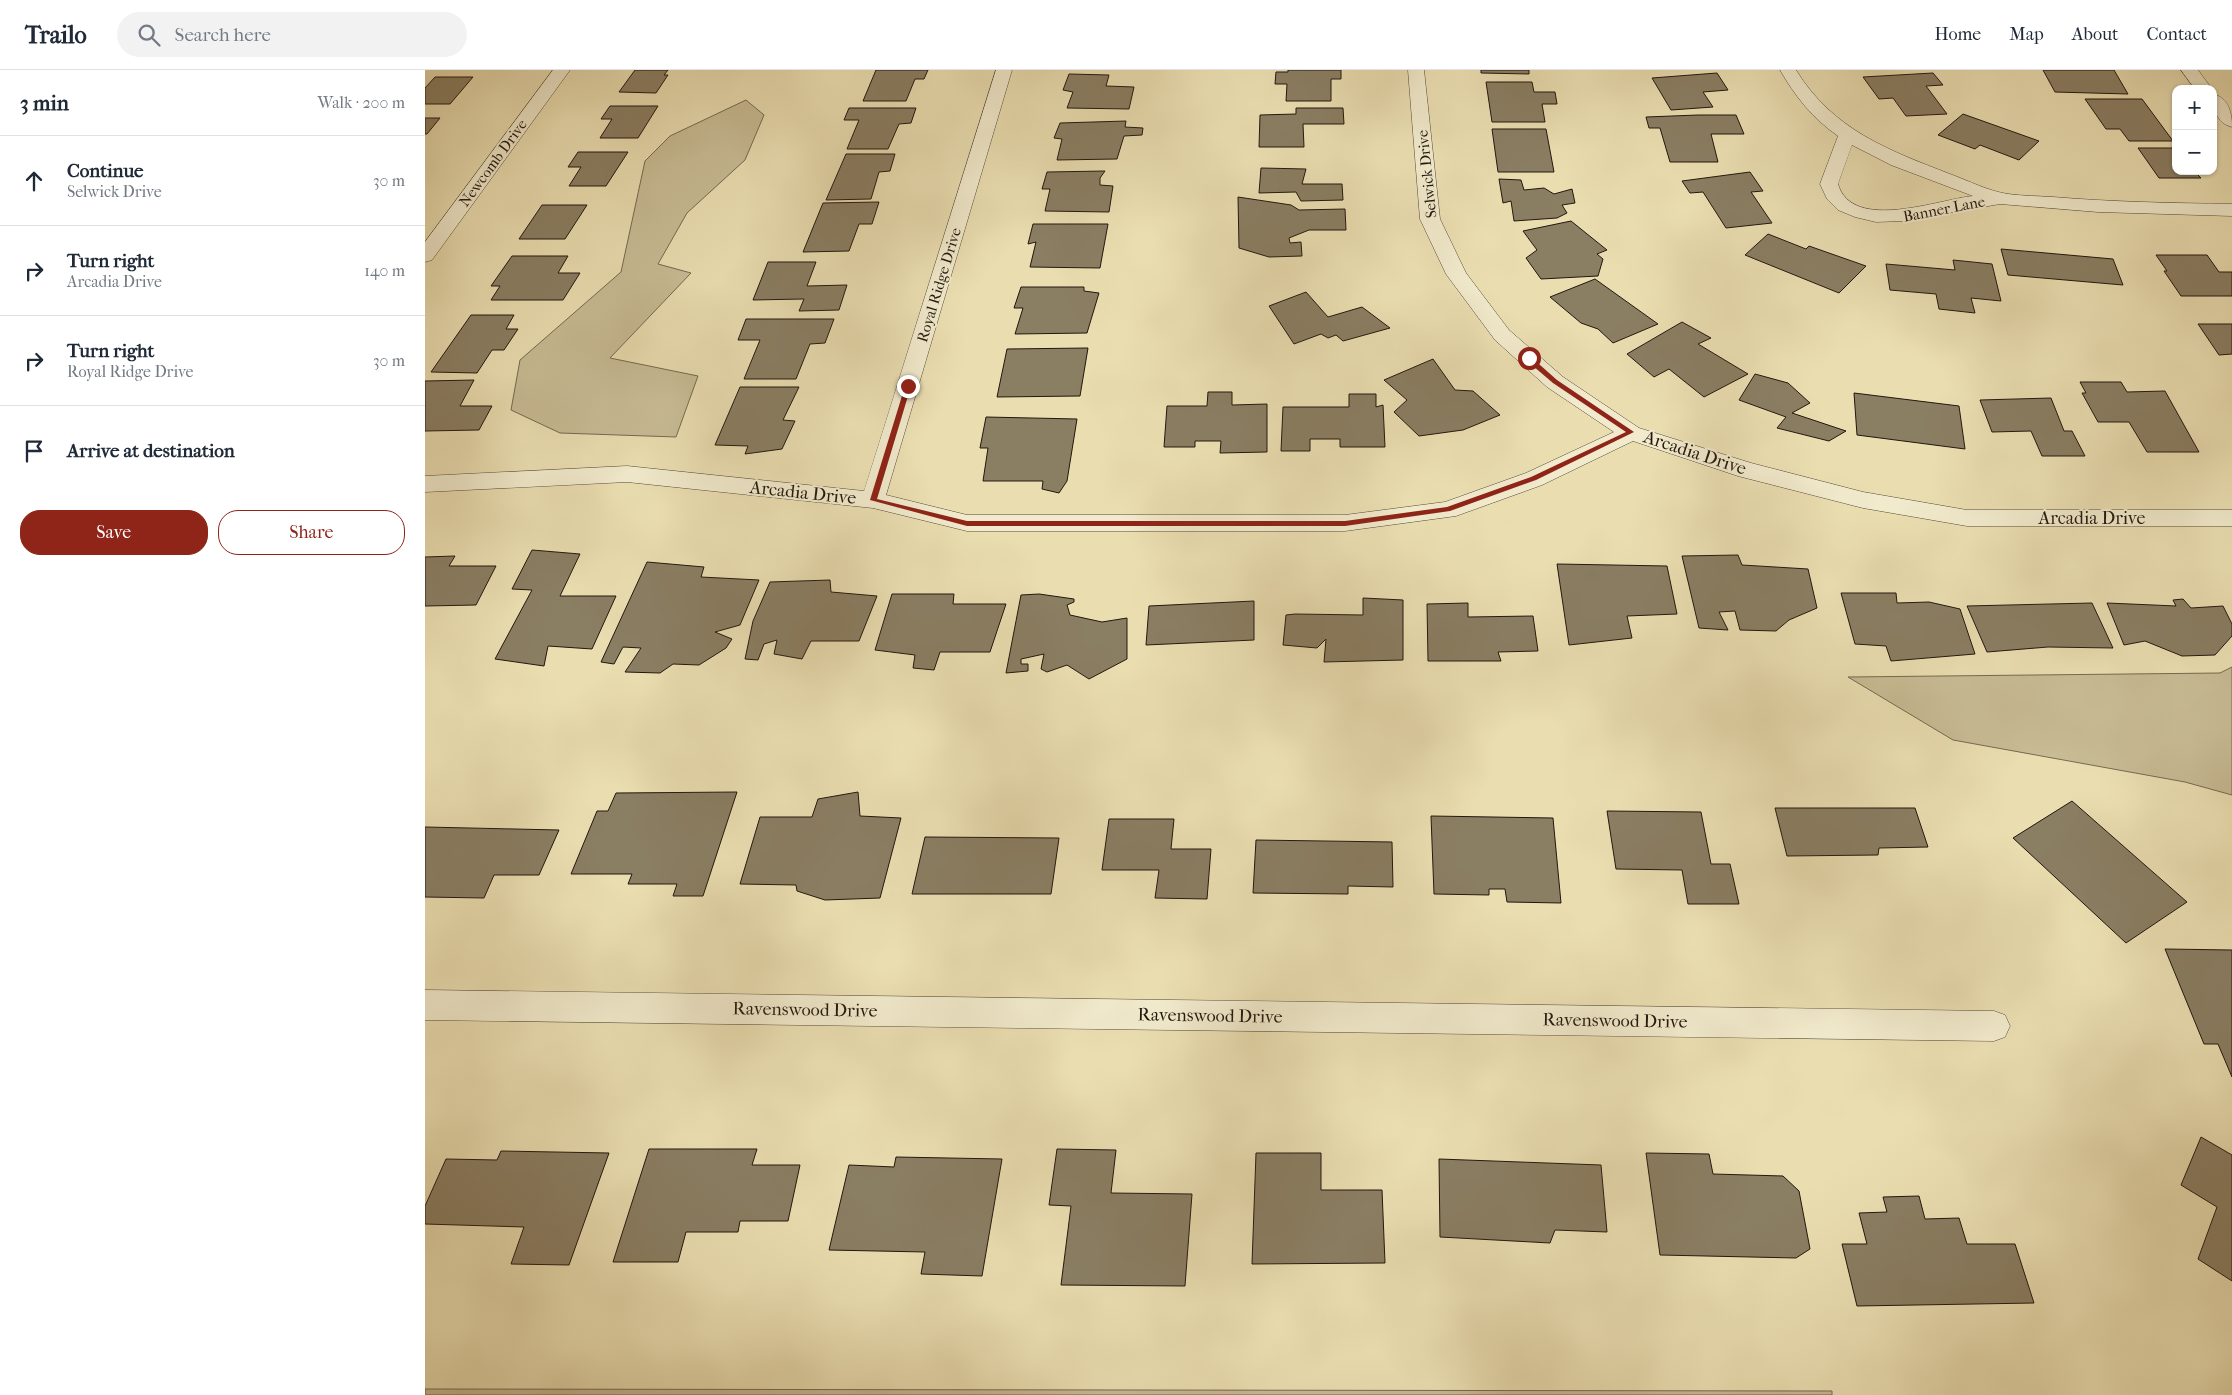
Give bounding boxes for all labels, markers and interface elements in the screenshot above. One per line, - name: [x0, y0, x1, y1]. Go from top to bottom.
- search box: [117, 12, 467, 57]
- text: Trailo: [25, 21, 87, 49]
- icon: search: [135, 21, 163, 49]
- text: Search here: [175, 24, 271, 46]
- text: Home: [1934, 24, 1981, 45]
- text: Map: [2009, 24, 2044, 45]
- text: About: [2072, 24, 2118, 45]
- text: Contact: [2146, 24, 2207, 45]
- map controls: [2172, 85, 2217, 175]
- button: +: [2172, 85, 2217, 130]
- text: 3 min: [20, 91, 69, 115]
- text: Walk · 200 m: [318, 93, 405, 112]
- street label: Newcomb Drive: [455, 115, 531, 210]
- street label: Selwick Drive: [1413, 128, 1441, 219]
- button: −: [2172, 130, 2217, 175]
- text: Continue: [67, 160, 143, 182]
- icon: ahead: [20, 167, 48, 195]
- text: 30 m: [373, 171, 405, 190]
- text: Selwick Drive: [67, 182, 162, 201]
- street label: Banner Lane: [1901, 192, 1987, 226]
- street label: Royal Ridge Drive: [913, 225, 965, 344]
- text: Turn right: [67, 250, 154, 272]
- icon: right: [20, 257, 48, 285]
- text: 140 m: [364, 261, 405, 280]
- text: Arcadia Drive: [67, 272, 162, 291]
- text: Turn right: [67, 340, 154, 362]
- icon: right: [20, 347, 48, 375]
- route start: [1518, 347, 1541, 370]
- text: 30 m: [373, 351, 405, 370]
- text: Royal Ridge Drive: [67, 362, 194, 381]
- route end: [897, 375, 920, 398]
- street label: Arcadia Drive: [1640, 426, 1749, 480]
- icon: arrive: [20, 437, 48, 465]
- text: Arrive at destination: [67, 440, 235, 462]
- street label: Arcadia Drive: [748, 477, 857, 509]
- street label: Arcadia Drive: [2038, 508, 2145, 529]
- button: Save: [20, 510, 208, 555]
- button: Share: [218, 510, 405, 555]
- street label: Ravenswood Drive: [732, 998, 878, 1022]
- street label: Ravenswood Drive: [1137, 1004, 1283, 1028]
- street label: Ravenswood Drive: [1542, 1009, 1688, 1033]

